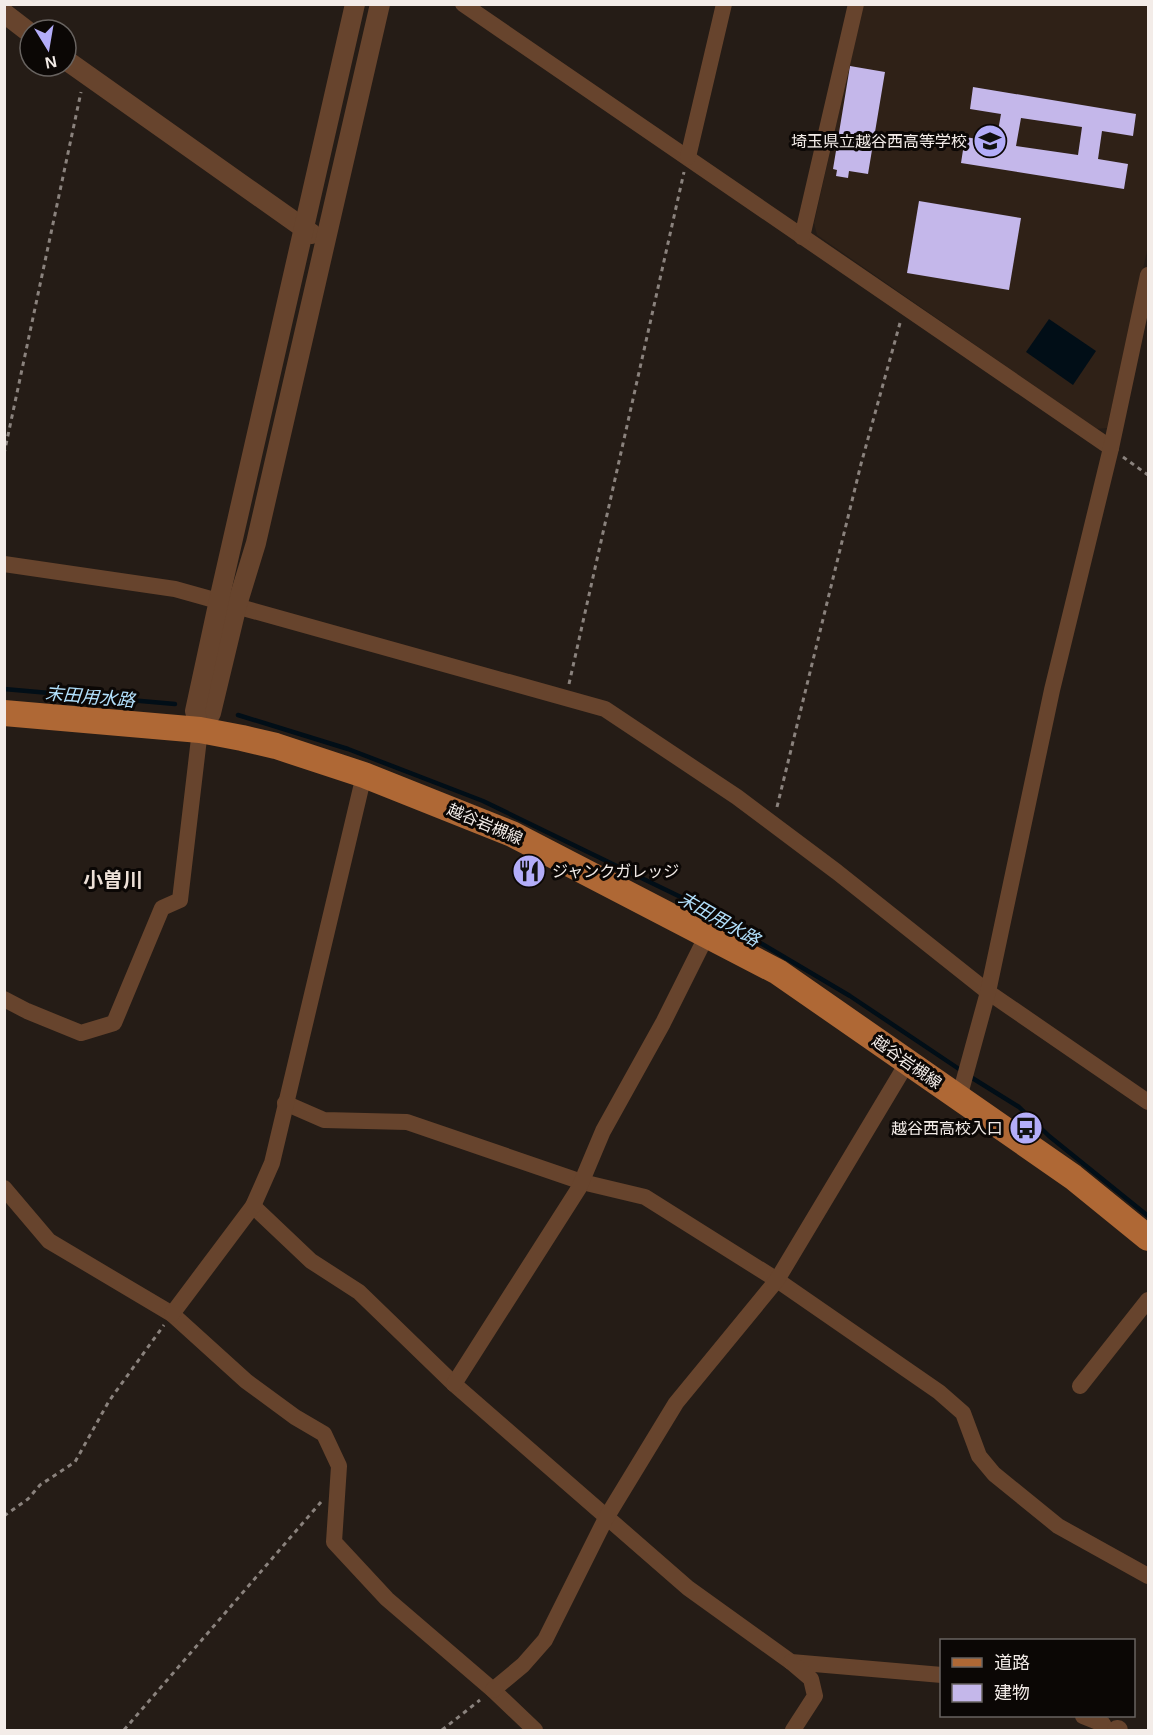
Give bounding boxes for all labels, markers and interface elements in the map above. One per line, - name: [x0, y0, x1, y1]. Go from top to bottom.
- north arrow: [18, 18, 78, 78]
- text: N: [43, 53, 58, 72]
- school or university icon: 埼玉県立越谷西高等学校: [972, 123, 1008, 159]
- place label: 埼玉県立越谷西高等学校: [791, 133, 967, 150]
- water label: 末田用水路: [44, 683, 138, 711]
- street label: 越谷岩槻線: [445, 801, 525, 847]
- restaurant icon: ジャンクガレッジ: [511, 853, 547, 889]
- place label: ジャンクガレッジ: [552, 863, 679, 880]
- district label: 小曽川: [83, 869, 143, 891]
- water label: 末田用水路: [675, 888, 765, 951]
- street label: 越谷岩槻線: [869, 1032, 945, 1092]
- bus stop icon: 越谷西高校入口: [1008, 1110, 1044, 1146]
- place label: 越谷西高校入口: [891, 1120, 1003, 1137]
- legend: [940, 1639, 1135, 1717]
- text: 道路: [994, 1653, 1030, 1673]
- text: 建物: [994, 1683, 1030, 1703]

